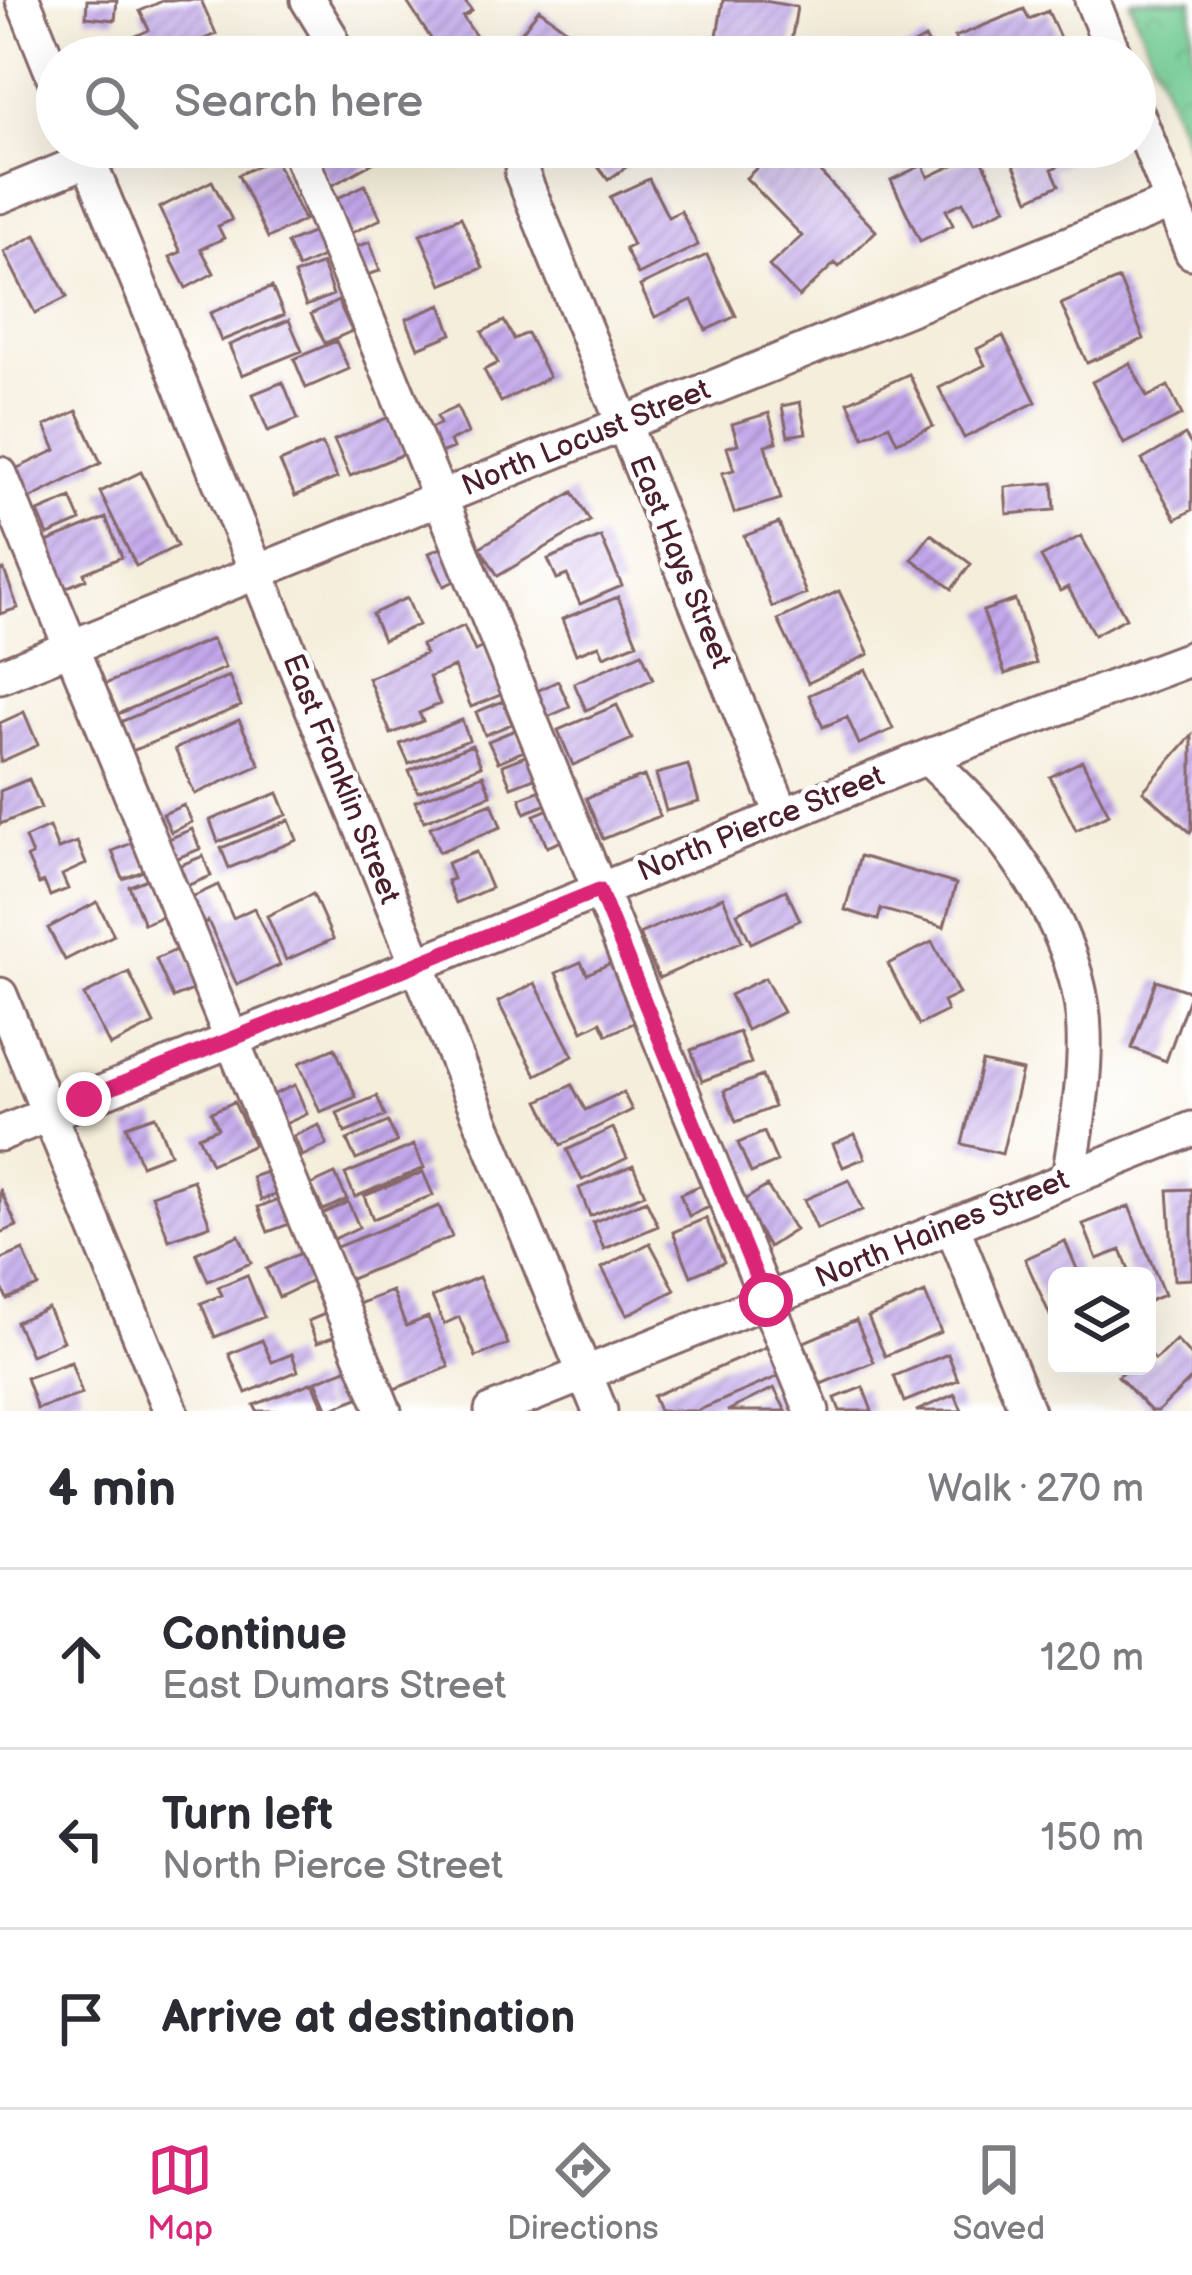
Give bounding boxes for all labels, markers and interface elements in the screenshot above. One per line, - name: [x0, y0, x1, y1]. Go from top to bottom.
- search box: [36, 36, 1156, 168]
- icon: search: [78, 69, 144, 135]
- text: Search here: [174, 75, 423, 130]
- street label: North Locust Street: [457, 372, 715, 504]
- street label: East Hays Street: [621, 451, 739, 673]
- street label: East Franklin Street: [274, 649, 408, 909]
- street label: North Pierce Street: [633, 758, 889, 890]
- route end: [57, 1072, 111, 1126]
- street label: North Haines Street: [810, 1162, 1074, 1296]
- map controls: [1048, 1267, 1156, 1375]
- button: layers: [1048, 1267, 1156, 1375]
- route start: [739, 1273, 793, 1327]
- text: 4 min: [48, 1459, 176, 1520]
- text: Walk · 270 m: [927, 1466, 1144, 1513]
- text: Continue: [162, 1608, 347, 1663]
- icon: ahead: [48, 1626, 114, 1692]
- text: 120 m: [1040, 1635, 1144, 1682]
- text: East Dumars Street: [162, 1663, 506, 1710]
- text: Turn left: [162, 1788, 333, 1843]
- icon: left: [48, 1806, 114, 1872]
- text: 150 m: [1041, 1815, 1144, 1862]
- text: North Pierce Street: [162, 1843, 503, 1890]
- icon: arrive: [48, 1986, 114, 2052]
- text: Arrive at destination: [162, 1991, 575, 2046]
- tab: Map: [147, 2137, 213, 2249]
- tab: Directions: [507, 2137, 659, 2249]
- tab: Saved: [952, 2137, 1045, 2249]

